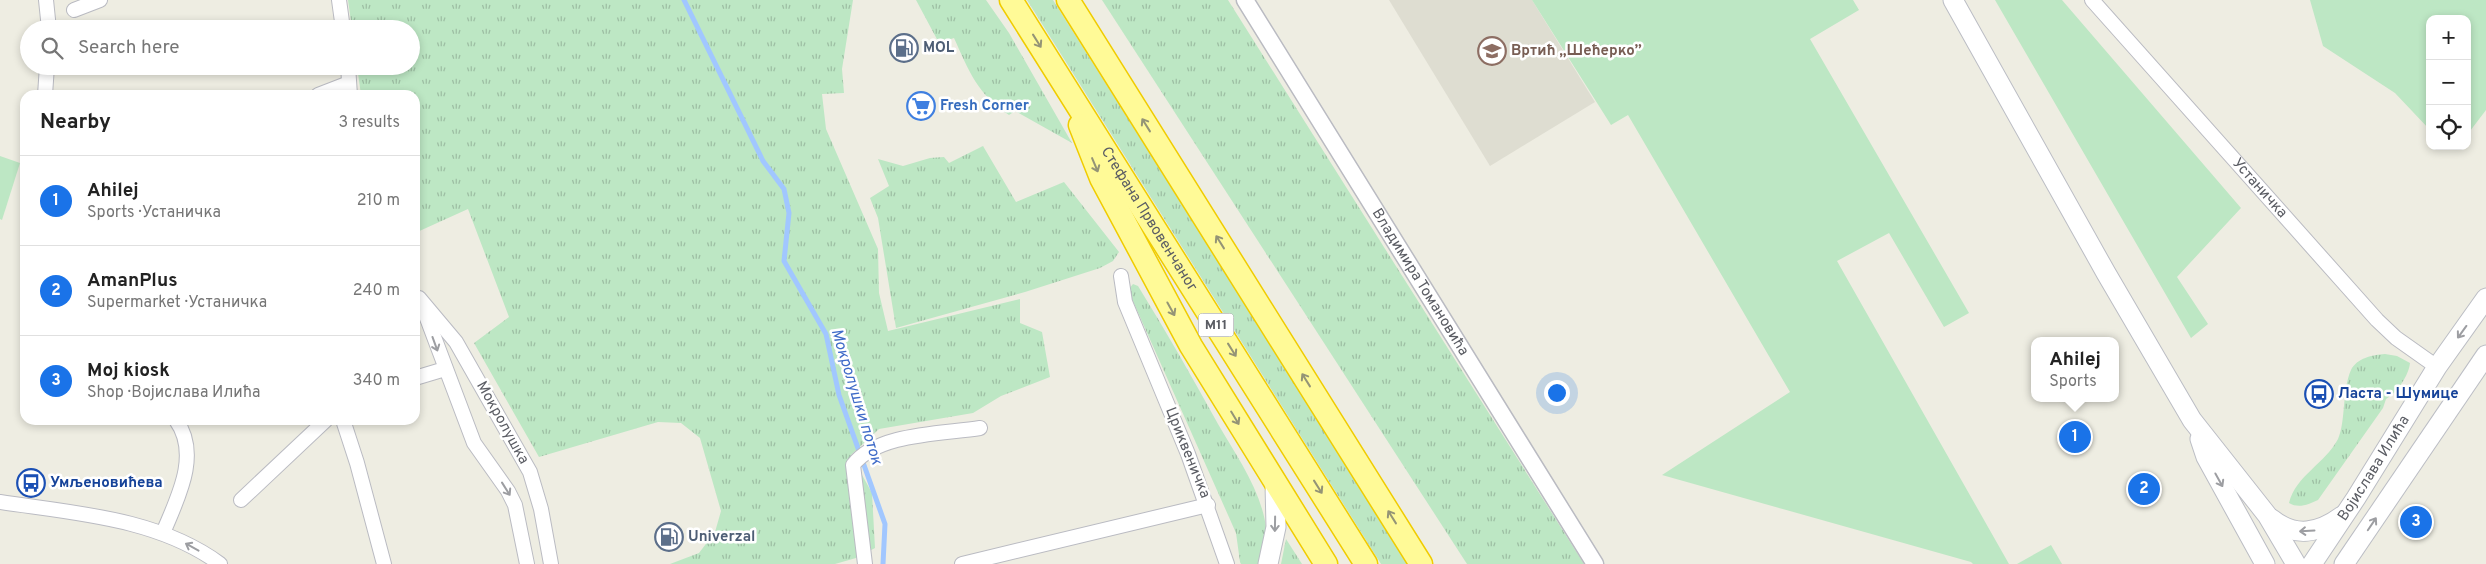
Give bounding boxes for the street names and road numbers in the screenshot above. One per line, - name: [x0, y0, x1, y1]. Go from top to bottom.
- street label: Стефана Првовенчаног: [1096, 143, 1202, 295]
- street label: Устаничка: [2228, 154, 2291, 222]
- street label: Владимира Томановића: [1367, 205, 1473, 359]
- road number: M11: [1198, 314, 1234, 336]
- street label: Мокролушка: [471, 378, 533, 468]
- street label: Цриквеничка: [1160, 405, 1214, 501]
- street label: Војислава Илића: [2334, 412, 2414, 525]

